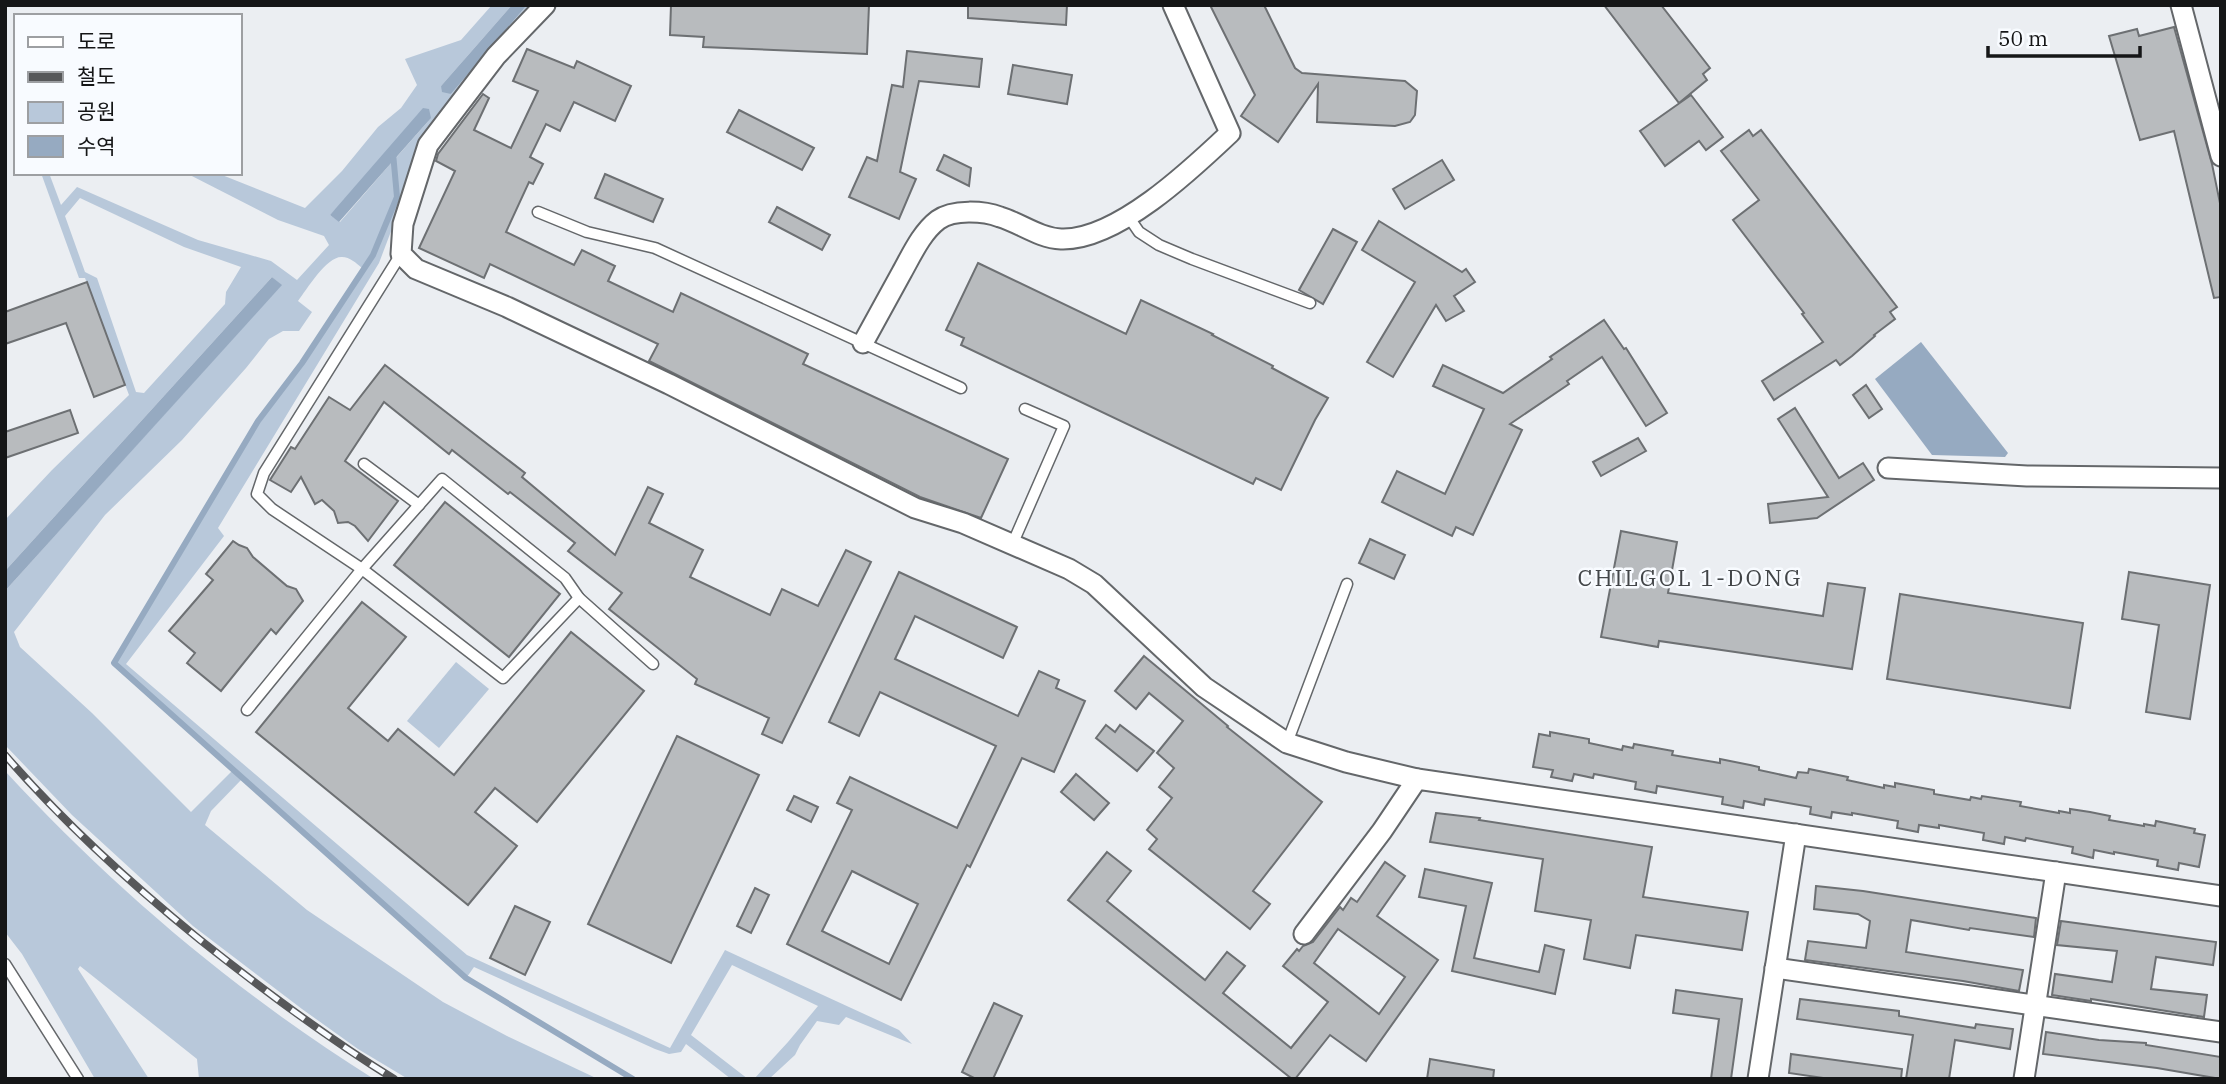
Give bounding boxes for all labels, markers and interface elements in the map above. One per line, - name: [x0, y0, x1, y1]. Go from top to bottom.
- legend: [14, 14, 242, 175]
- scale bar: [1988, 14, 2140, 58]
- text: 50 m: [1998, 24, 2048, 52]
- text: 도로: [77, 27, 116, 55]
- text: 철도: [77, 62, 116, 90]
- text: 공원: [77, 97, 116, 125]
- text: 수역: [77, 132, 116, 160]
- district label: CHILGOL 1-DONG: [1577, 562, 1803, 592]

